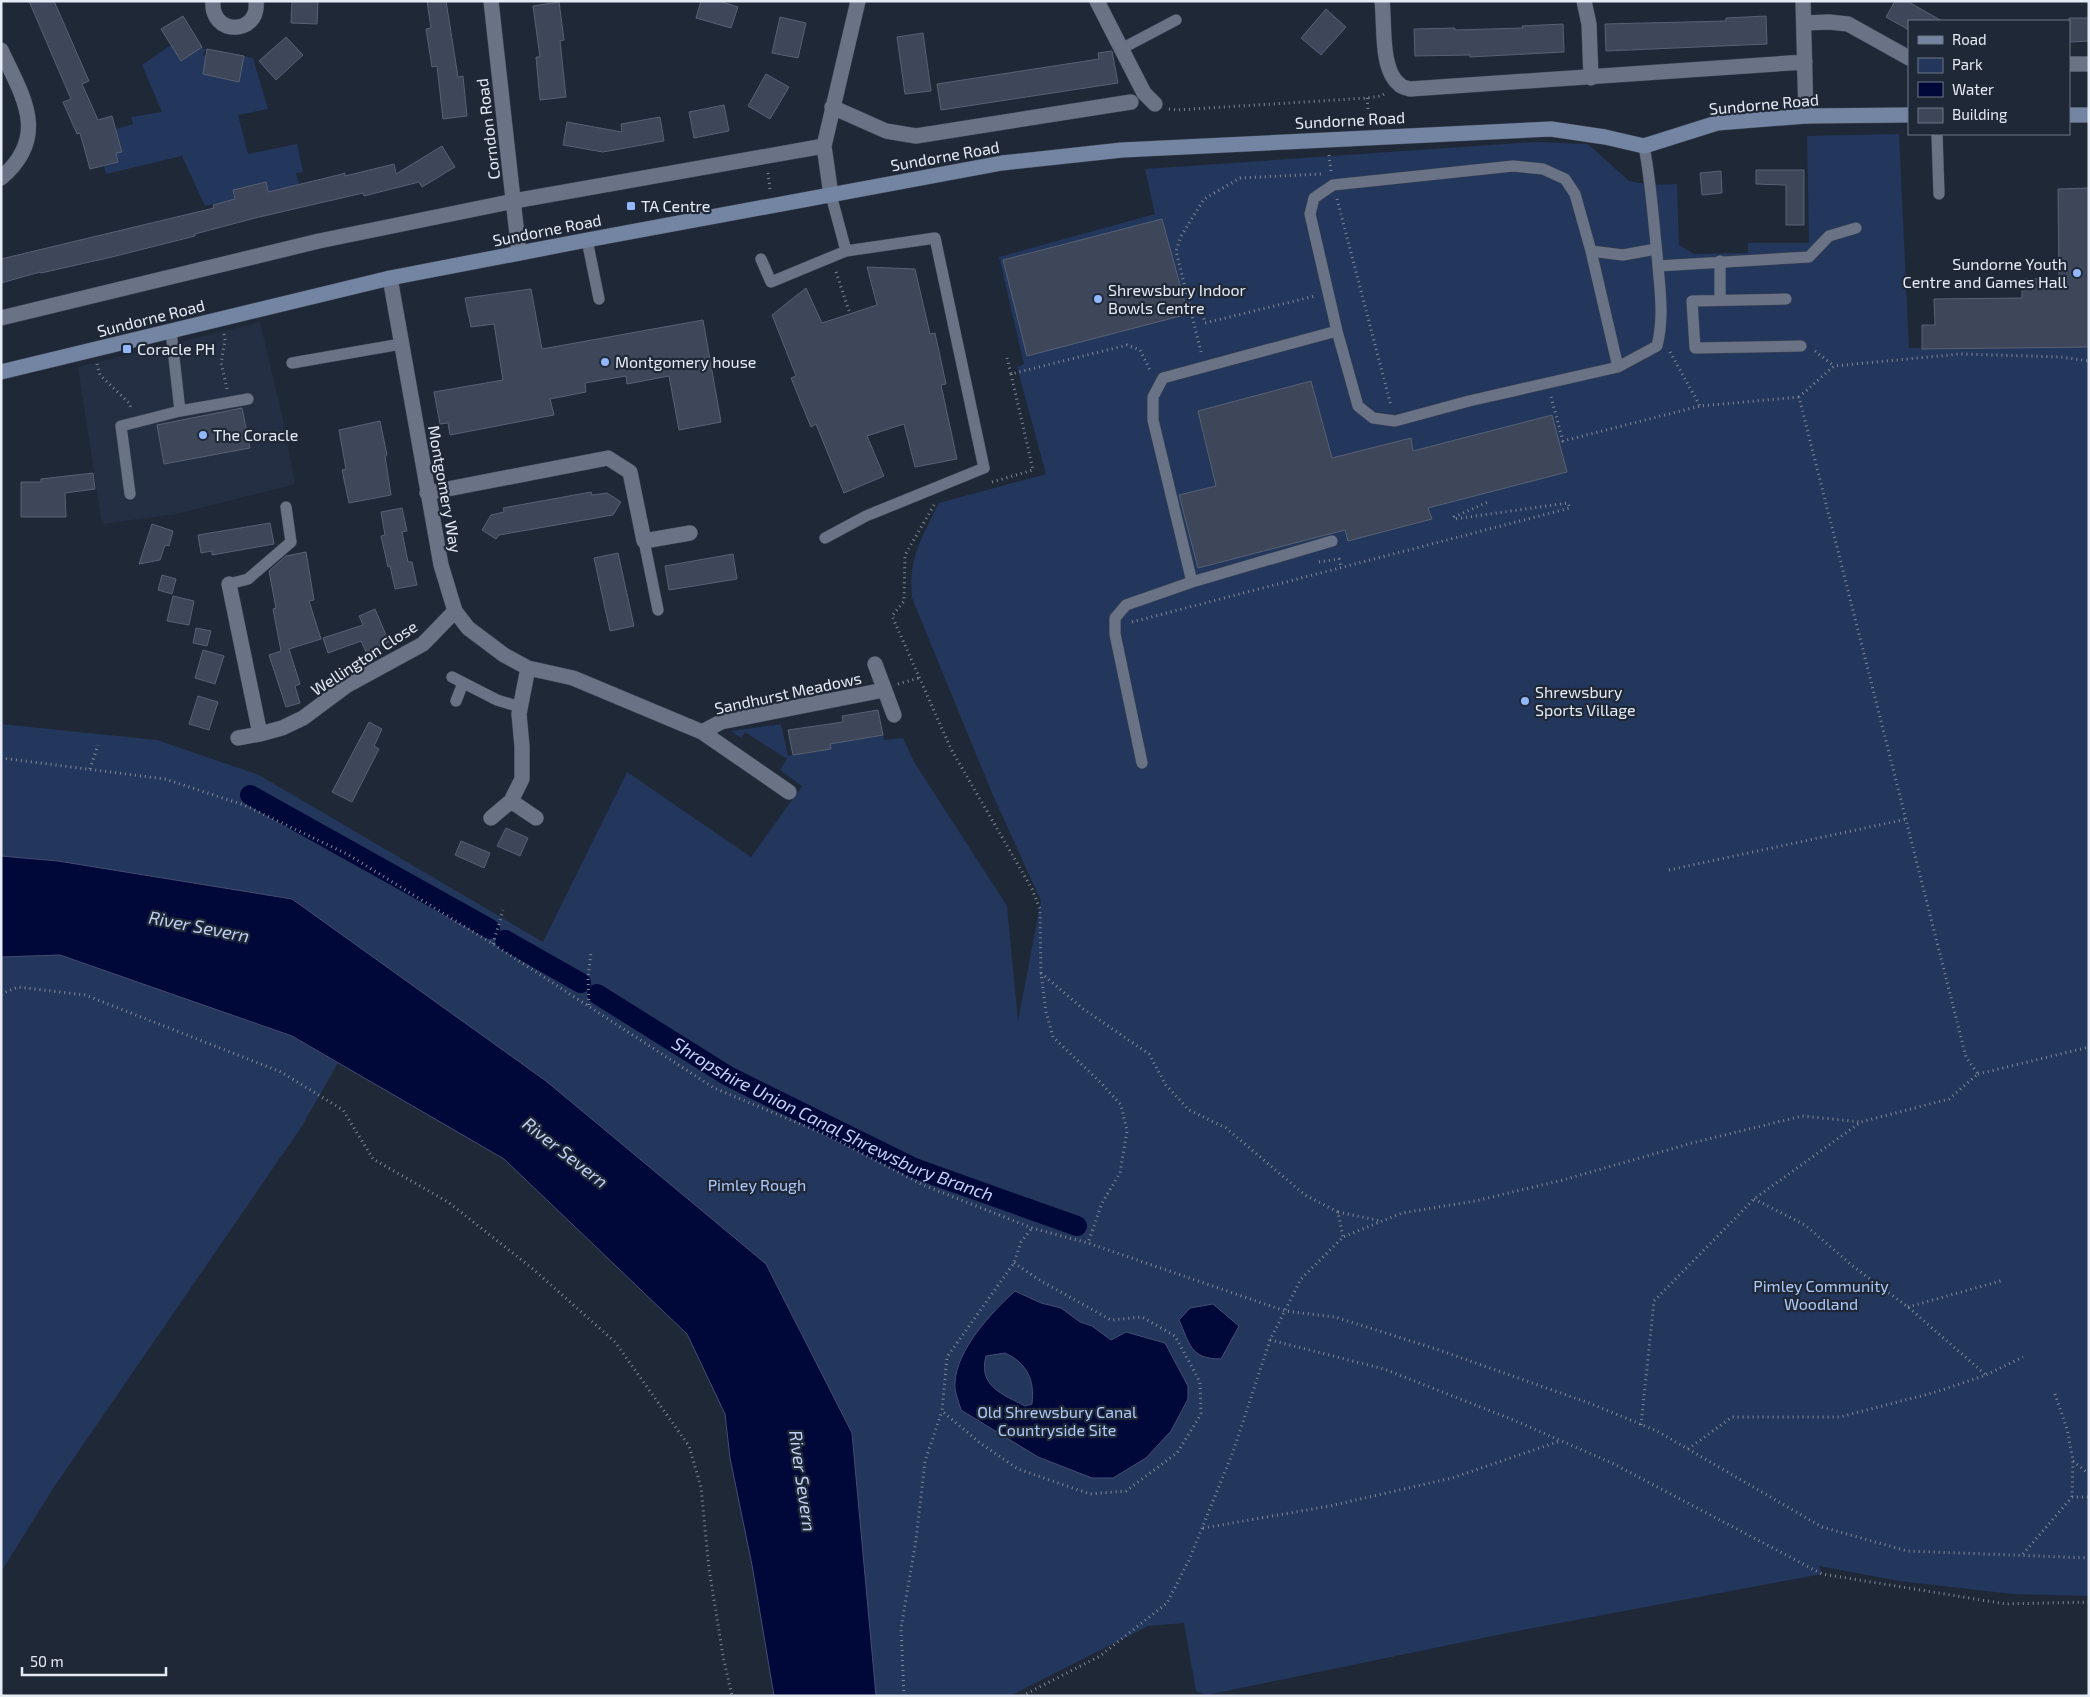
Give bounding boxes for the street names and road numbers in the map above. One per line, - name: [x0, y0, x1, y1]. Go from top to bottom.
- street label: Corndon Road: [472, 77, 503, 181]
- street label: Sundorne Road: [1708, 89, 1820, 118]
- street label: Sundorne Road: [1294, 107, 1406, 132]
- street label: Sundorne Road: [889, 137, 1001, 174]
- street label: Sundorne Road: [491, 210, 603, 249]
- street label: Sundorne Road: [95, 295, 207, 340]
- street label: Montgomery Way: [425, 424, 466, 555]
- street label: Wellington Close: [307, 616, 420, 699]
- street label: Sandhurst Meadows: [713, 668, 863, 717]

